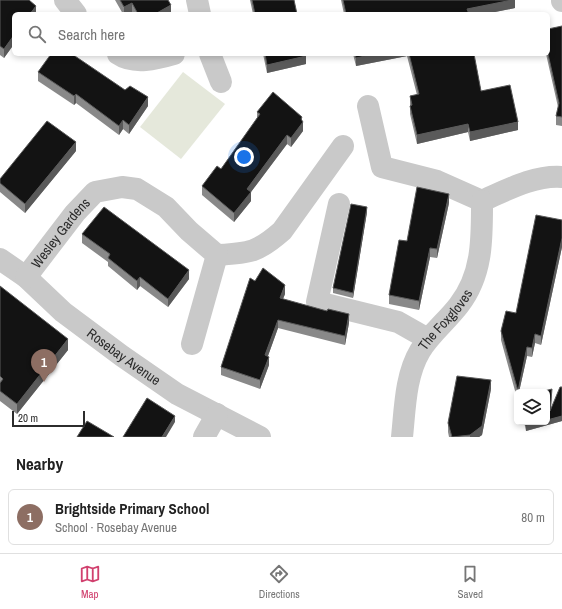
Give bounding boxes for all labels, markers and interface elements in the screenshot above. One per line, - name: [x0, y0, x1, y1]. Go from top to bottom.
- search box: [12, 12, 550, 56]
- icon: search: [26, 23, 48, 45]
- text: Search here: [58, 24, 125, 45]
- your location: [234, 147, 254, 167]
- street label: Wesley Gardens: [27, 194, 94, 272]
- street label: The Foxgloves: [414, 286, 476, 354]
- street label: Rosebay Avenue: [83, 324, 164, 389]
- pin: 1: [31, 349, 57, 382]
- map controls: [514, 389, 550, 425]
- button: layers: [514, 389, 550, 425]
- scale bar: [12, 409, 85, 428]
- text: 20 m: [18, 411, 38, 425]
- text: Nearby: [16, 452, 63, 475]
- text: Brightside Primary School: [55, 498, 210, 519]
- text: 1: [27, 509, 33, 526]
- text: 80 m: [521, 509, 545, 526]
- text: School · Rosebay Avenue: [55, 519, 177, 536]
- tab: Map: [79, 563, 101, 601]
- tab: Directions: [259, 563, 300, 601]
- tab: Saved: [458, 563, 483, 601]

